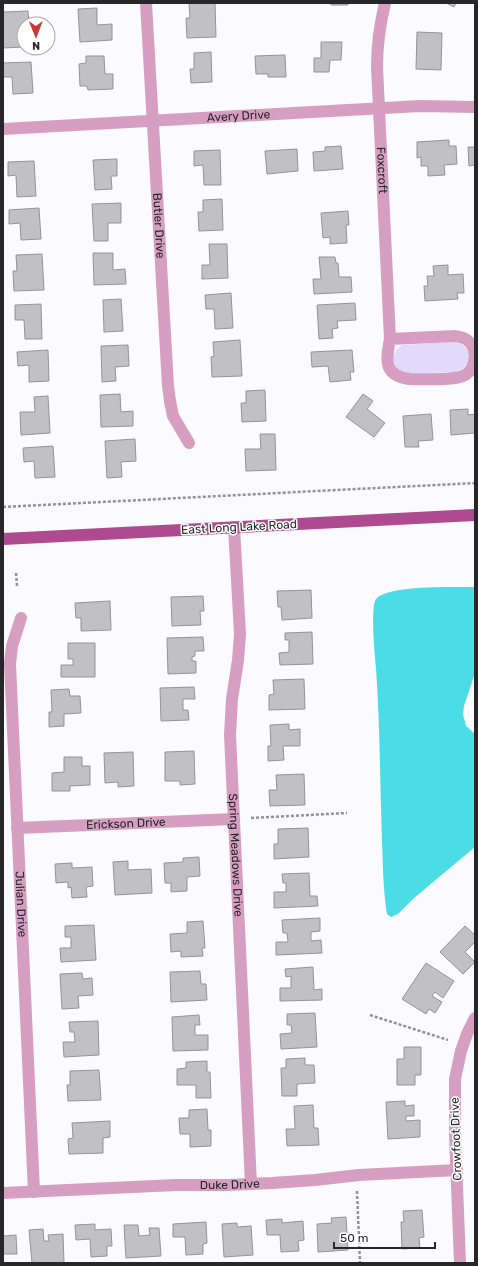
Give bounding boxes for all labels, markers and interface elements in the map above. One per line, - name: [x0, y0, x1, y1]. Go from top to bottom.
- north arrow: [16, 16, 56, 56]
- text: N: [32, 39, 40, 52]
- street label: Avery Drive: [207, 107, 271, 125]
- street label: Foxcroft: [374, 146, 390, 194]
- street label: Butler Drive: [150, 192, 168, 259]
- street label: East Long Lake Road: [181, 517, 297, 537]
- street label: Spring Meadows Drive: [226, 793, 246, 918]
- street label: Erickson Drive: [86, 815, 166, 832]
- street label: Julian Drive: [12, 871, 29, 938]
- street label: Crowfoot Drive: [448, 1097, 464, 1181]
- street label: Duke Drive: [200, 1177, 260, 1192]
- scale bar: [334, 1224, 435, 1250]
- text: 50 m: [340, 1231, 368, 1245]

